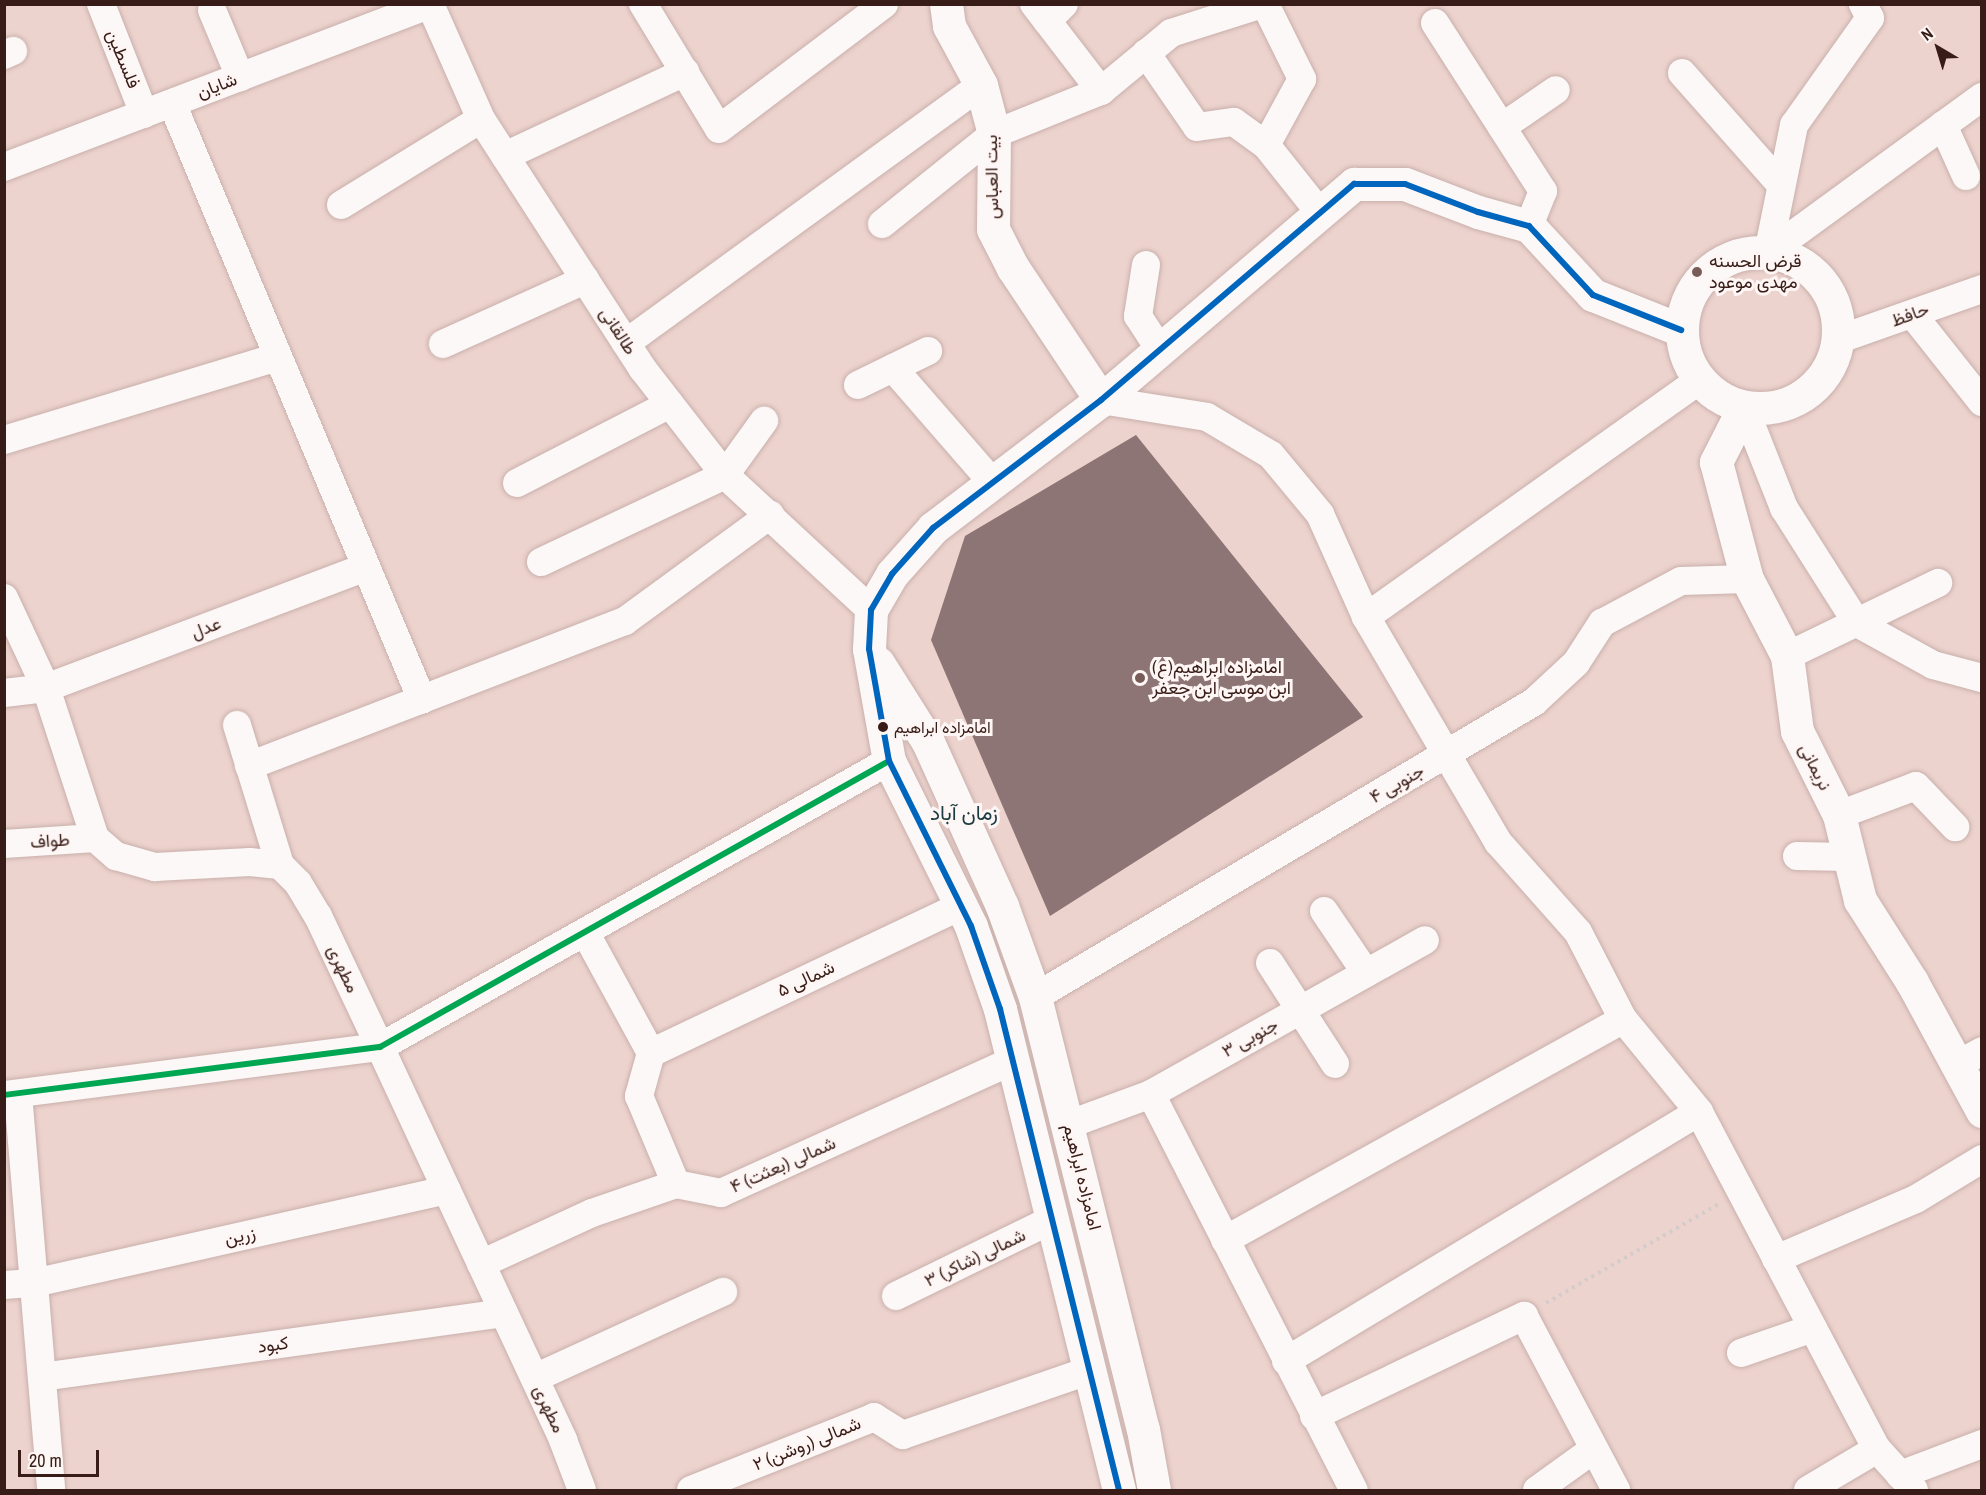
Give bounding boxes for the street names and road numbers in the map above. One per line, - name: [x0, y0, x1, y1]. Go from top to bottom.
- street label: فلسطین: [101, 26, 145, 92]
- street label: شایان: [194, 68, 240, 104]
- street label: بیت العباس: [980, 135, 1004, 219]
- street label: حافظ: [1888, 298, 1932, 332]
- street label: طالقانی: [595, 303, 641, 359]
- street label: عدل: [188, 612, 224, 644]
- street label: نریمانی: [1794, 740, 1836, 794]
- street label: ۴ جنوبی: [1366, 760, 1428, 808]
- street label: طواف: [30, 829, 70, 853]
- street label: مطهری: [323, 942, 363, 996]
- street label: ۵ شمالی: [774, 956, 838, 1002]
- street label: ۳ جنوبی: [1218, 1014, 1282, 1062]
- street label: امامزاده ابراهیم: [1058, 1122, 1106, 1232]
- street label: ۴ شمالی (بعثت): [727, 1132, 839, 1198]
- street label: زرین: [222, 1222, 258, 1250]
- street label: ۳ شمالی (شاکر): [921, 1224, 1029, 1292]
- street label: کبود: [256, 1332, 290, 1358]
- street label: مطهری: [529, 1382, 569, 1436]
- street label: ۲ شمالی (روشن): [750, 1413, 864, 1475]

